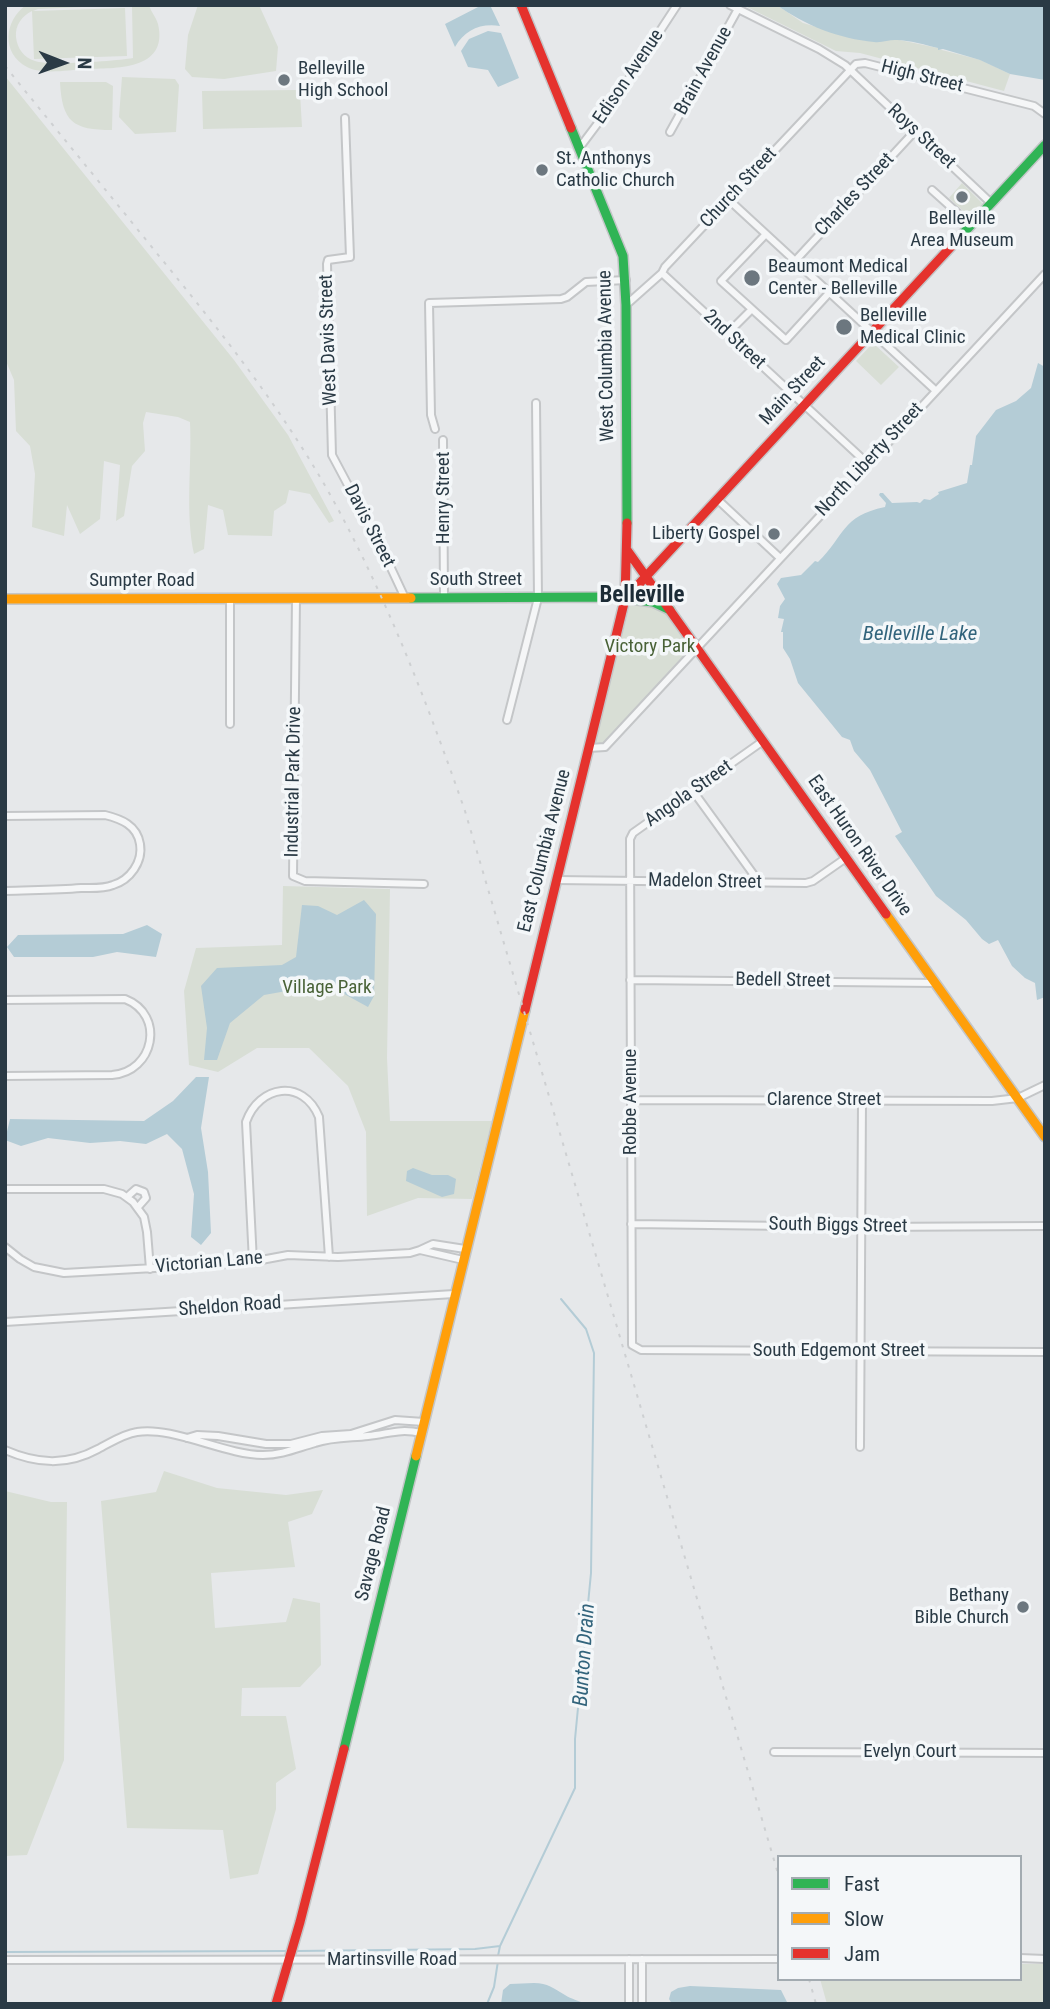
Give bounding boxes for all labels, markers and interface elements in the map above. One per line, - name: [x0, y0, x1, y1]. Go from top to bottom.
- street label: Brain Avenue: [670, 23, 738, 119]
- street label: Edison Avenue: [589, 25, 669, 129]
- north arrow: [28, 28, 98, 98]
- street label: High Street: [879, 56, 965, 98]
- text: N: [73, 57, 96, 69]
- place label: Belleville High School: [298, 58, 388, 102]
- marker: Belleville High School: [276, 72, 292, 88]
- street label: Roys Street: [882, 100, 960, 174]
- street label: Church Street: [696, 143, 782, 233]
- place label: St. Anthonys Catholic Church: [556, 148, 675, 192]
- street label: Charles Street: [811, 149, 899, 241]
- marker: St. Anthonys Catholic Church: [534, 162, 550, 178]
- marker: Belleville Area Museum: [954, 189, 970, 205]
- place label: Belleville Area Museum: [910, 208, 1014, 252]
- place label: Beaumont Medical Center - Belleville: [768, 256, 908, 300]
- marker: Beaumont Medical Center - Belleville: [742, 268, 762, 288]
- street label: West Columbia Avenue: [594, 270, 620, 442]
- street label: West Davis Street: [315, 274, 343, 406]
- street label: 2nd Street: [698, 305, 770, 375]
- place label: Belleville Medical Clinic: [860, 305, 965, 349]
- marker: Belleville Medical Clinic: [834, 317, 854, 337]
- street label: Main Street: [755, 352, 831, 430]
- street label: North Liberty Street: [812, 398, 928, 522]
- street label: Henry Street: [433, 452, 455, 544]
- street label: Davis Street: [338, 481, 400, 571]
- place label: Liberty Gospel: [652, 523, 760, 545]
- marker: Liberty Gospel: [766, 526, 782, 542]
- street label: South Street: [430, 569, 522, 591]
- street label: Sumpter Road: [89, 570, 195, 592]
- district label: Belleville: [599, 582, 685, 610]
- water label: Belleville Lake: [863, 622, 977, 648]
- park label: Victory Park: [605, 636, 695, 658]
- street label: Industrial Park Drive: [281, 706, 307, 858]
- street label: Angola Street: [641, 756, 737, 832]
- street label: East Columbia Avenue: [514, 767, 576, 935]
- street label: East Huron River Drive: [802, 771, 916, 921]
- street label: Madelon Street: [648, 870, 762, 894]
- street label: Bedell Street: [735, 969, 831, 993]
- park label: Village Park: [282, 977, 372, 999]
- street label: Robbe Avenue: [620, 1049, 642, 1155]
- street label: Clarence Street: [767, 1089, 881, 1111]
- street label: South Biggs Street: [768, 1213, 908, 1239]
- street label: Victorian Lane: [154, 1247, 264, 1279]
- street label: Sheldon Road: [178, 1292, 282, 1322]
- street label: South Edgemont Street: [753, 1340, 925, 1362]
- street label: Savage Road: [351, 1504, 397, 1604]
- place label: Bethany Bible Church: [915, 1585, 1009, 1629]
- marker: Bethany Bible Church: [1015, 1599, 1031, 1615]
- water label: Bunton Drain: [569, 1603, 601, 1707]
- street label: Evelyn Court: [863, 1741, 957, 1763]
- legend: [777, 1855, 1022, 1981]
- text: Fast: [844, 1872, 880, 1896]
- text: Slow: [844, 1907, 884, 1931]
- text: Jam: [844, 1942, 880, 1966]
- street label: Martinsville Road: [327, 1949, 457, 1971]

